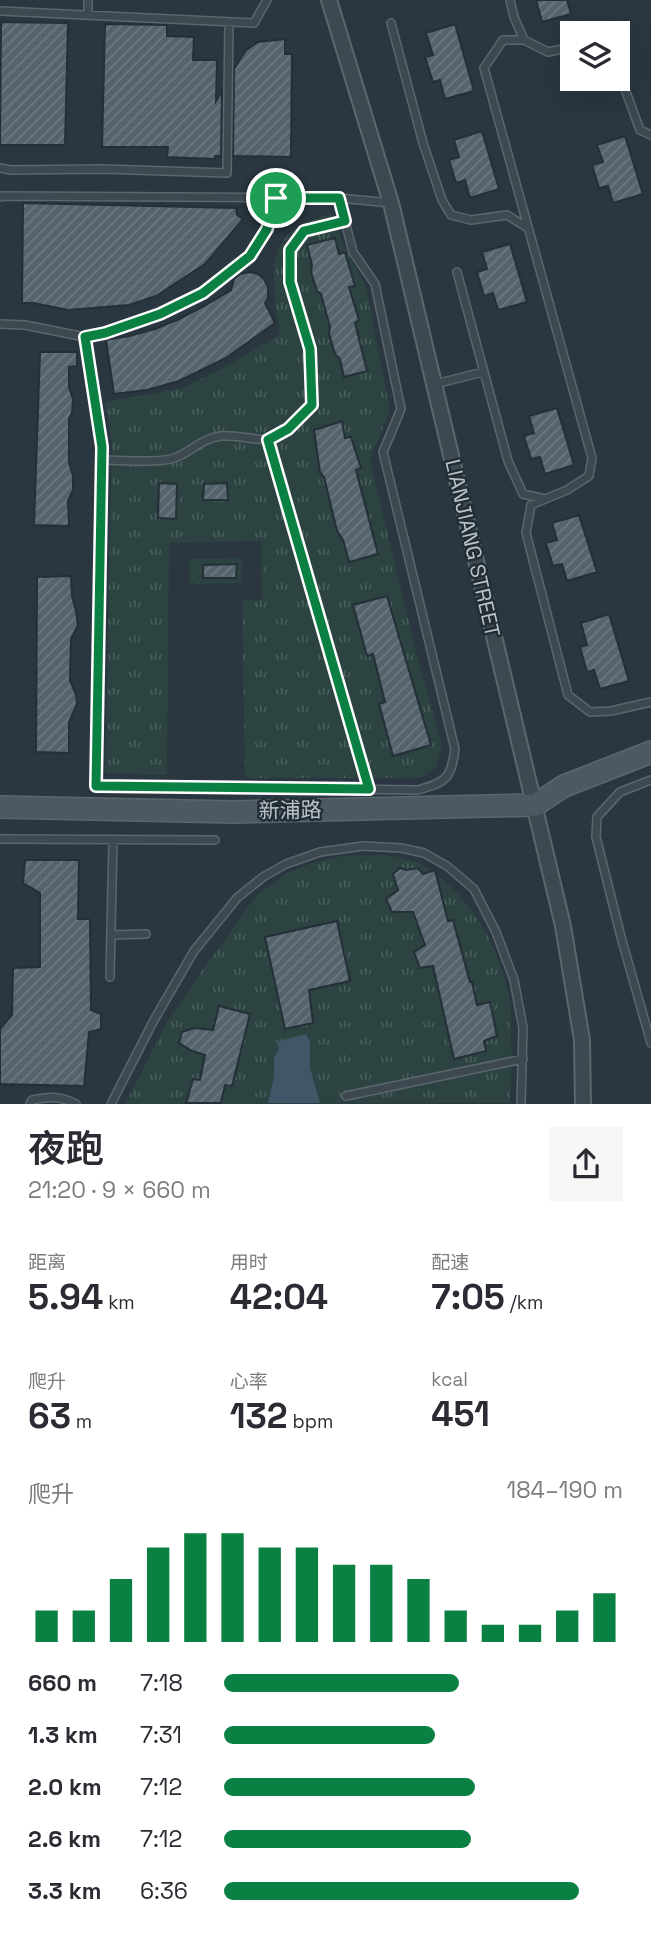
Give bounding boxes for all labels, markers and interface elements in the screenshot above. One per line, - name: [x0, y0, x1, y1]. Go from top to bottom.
- map controls: [560, 21, 630, 91]
- button: layers: [560, 21, 630, 91]
- pin: [246, 168, 306, 228]
- icon: arrive: [257, 179, 295, 217]
- street label: LIANJIANG STREET: [439, 456, 507, 640]
- street label: 新浦路: [258, 796, 322, 824]
- text: 夜跑: [28, 1125, 104, 1173]
- button: share: [549, 1127, 623, 1201]
- text: 21:20 · 9 × 660 m: [28, 1175, 211, 1205]
- text: 距离: [28, 1250, 66, 1275]
- text: 用时: [230, 1250, 268, 1275]
- text: 配速: [431, 1250, 469, 1275]
- text: 5.94: [28, 1275, 103, 1319]
- text: 42:04: [230, 1275, 328, 1319]
- text: 7:05: [431, 1275, 505, 1319]
- text: km: [103, 1290, 135, 1315]
- text: /km: [505, 1290, 543, 1315]
- text: kcal: [431, 1367, 468, 1392]
- text: 爬升: [28, 1369, 66, 1394]
- text: 心率: [230, 1369, 268, 1394]
- text: 451: [431, 1392, 490, 1436]
- text: 63: [28, 1394, 71, 1438]
- text: 132: [230, 1394, 288, 1438]
- text: m: [71, 1409, 92, 1434]
- text: bpm: [288, 1409, 333, 1434]
- text: 184–190 m: [507, 1475, 623, 1505]
- text: 爬升: [28, 1479, 74, 1509]
- text: 660 m: [28, 1668, 97, 1698]
- text: 7:18: [140, 1668, 183, 1698]
- text: 1.3 km: [28, 1720, 98, 1750]
- text: 7:31: [140, 1720, 182, 1750]
- text: 2.0 km: [28, 1772, 102, 1802]
- text: 7:12: [140, 1772, 182, 1802]
- text: 2.6 km: [28, 1824, 101, 1854]
- text: 7:12: [140, 1824, 182, 1854]
- text: 3.3 km: [28, 1876, 101, 1906]
- text: 6:36: [140, 1876, 188, 1906]

